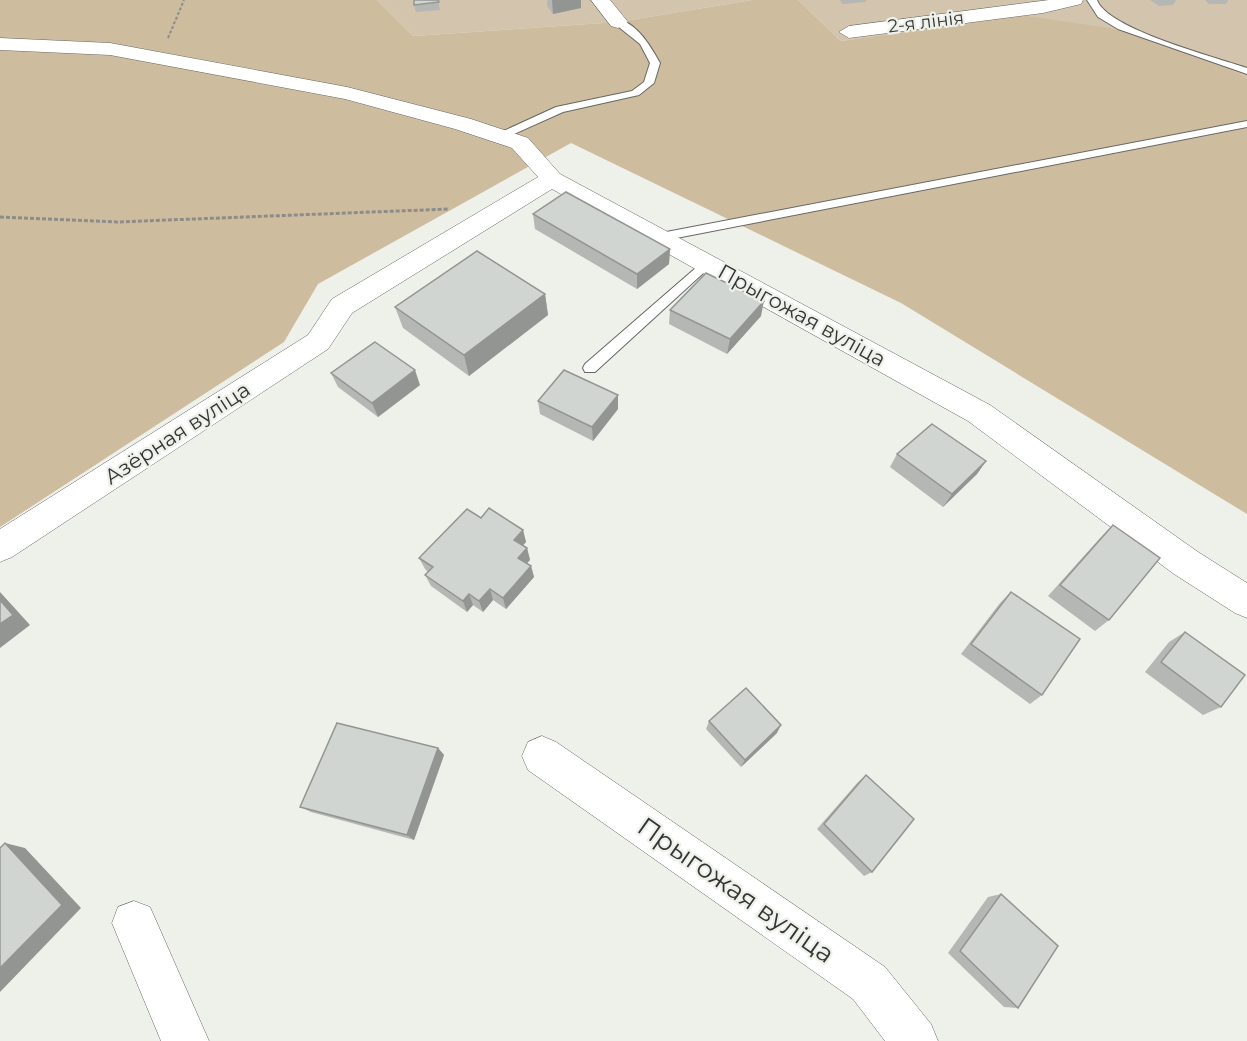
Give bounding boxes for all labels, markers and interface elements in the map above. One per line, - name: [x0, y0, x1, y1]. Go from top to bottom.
- street label: 2-я лінія: [887, 6, 965, 38]
- street label: Прыгожая вуліца: [714, 259, 890, 371]
- street label: Азёрная вуліца: [100, 377, 254, 489]
- street label: Прыгожая вуліца: [632, 810, 840, 970]

